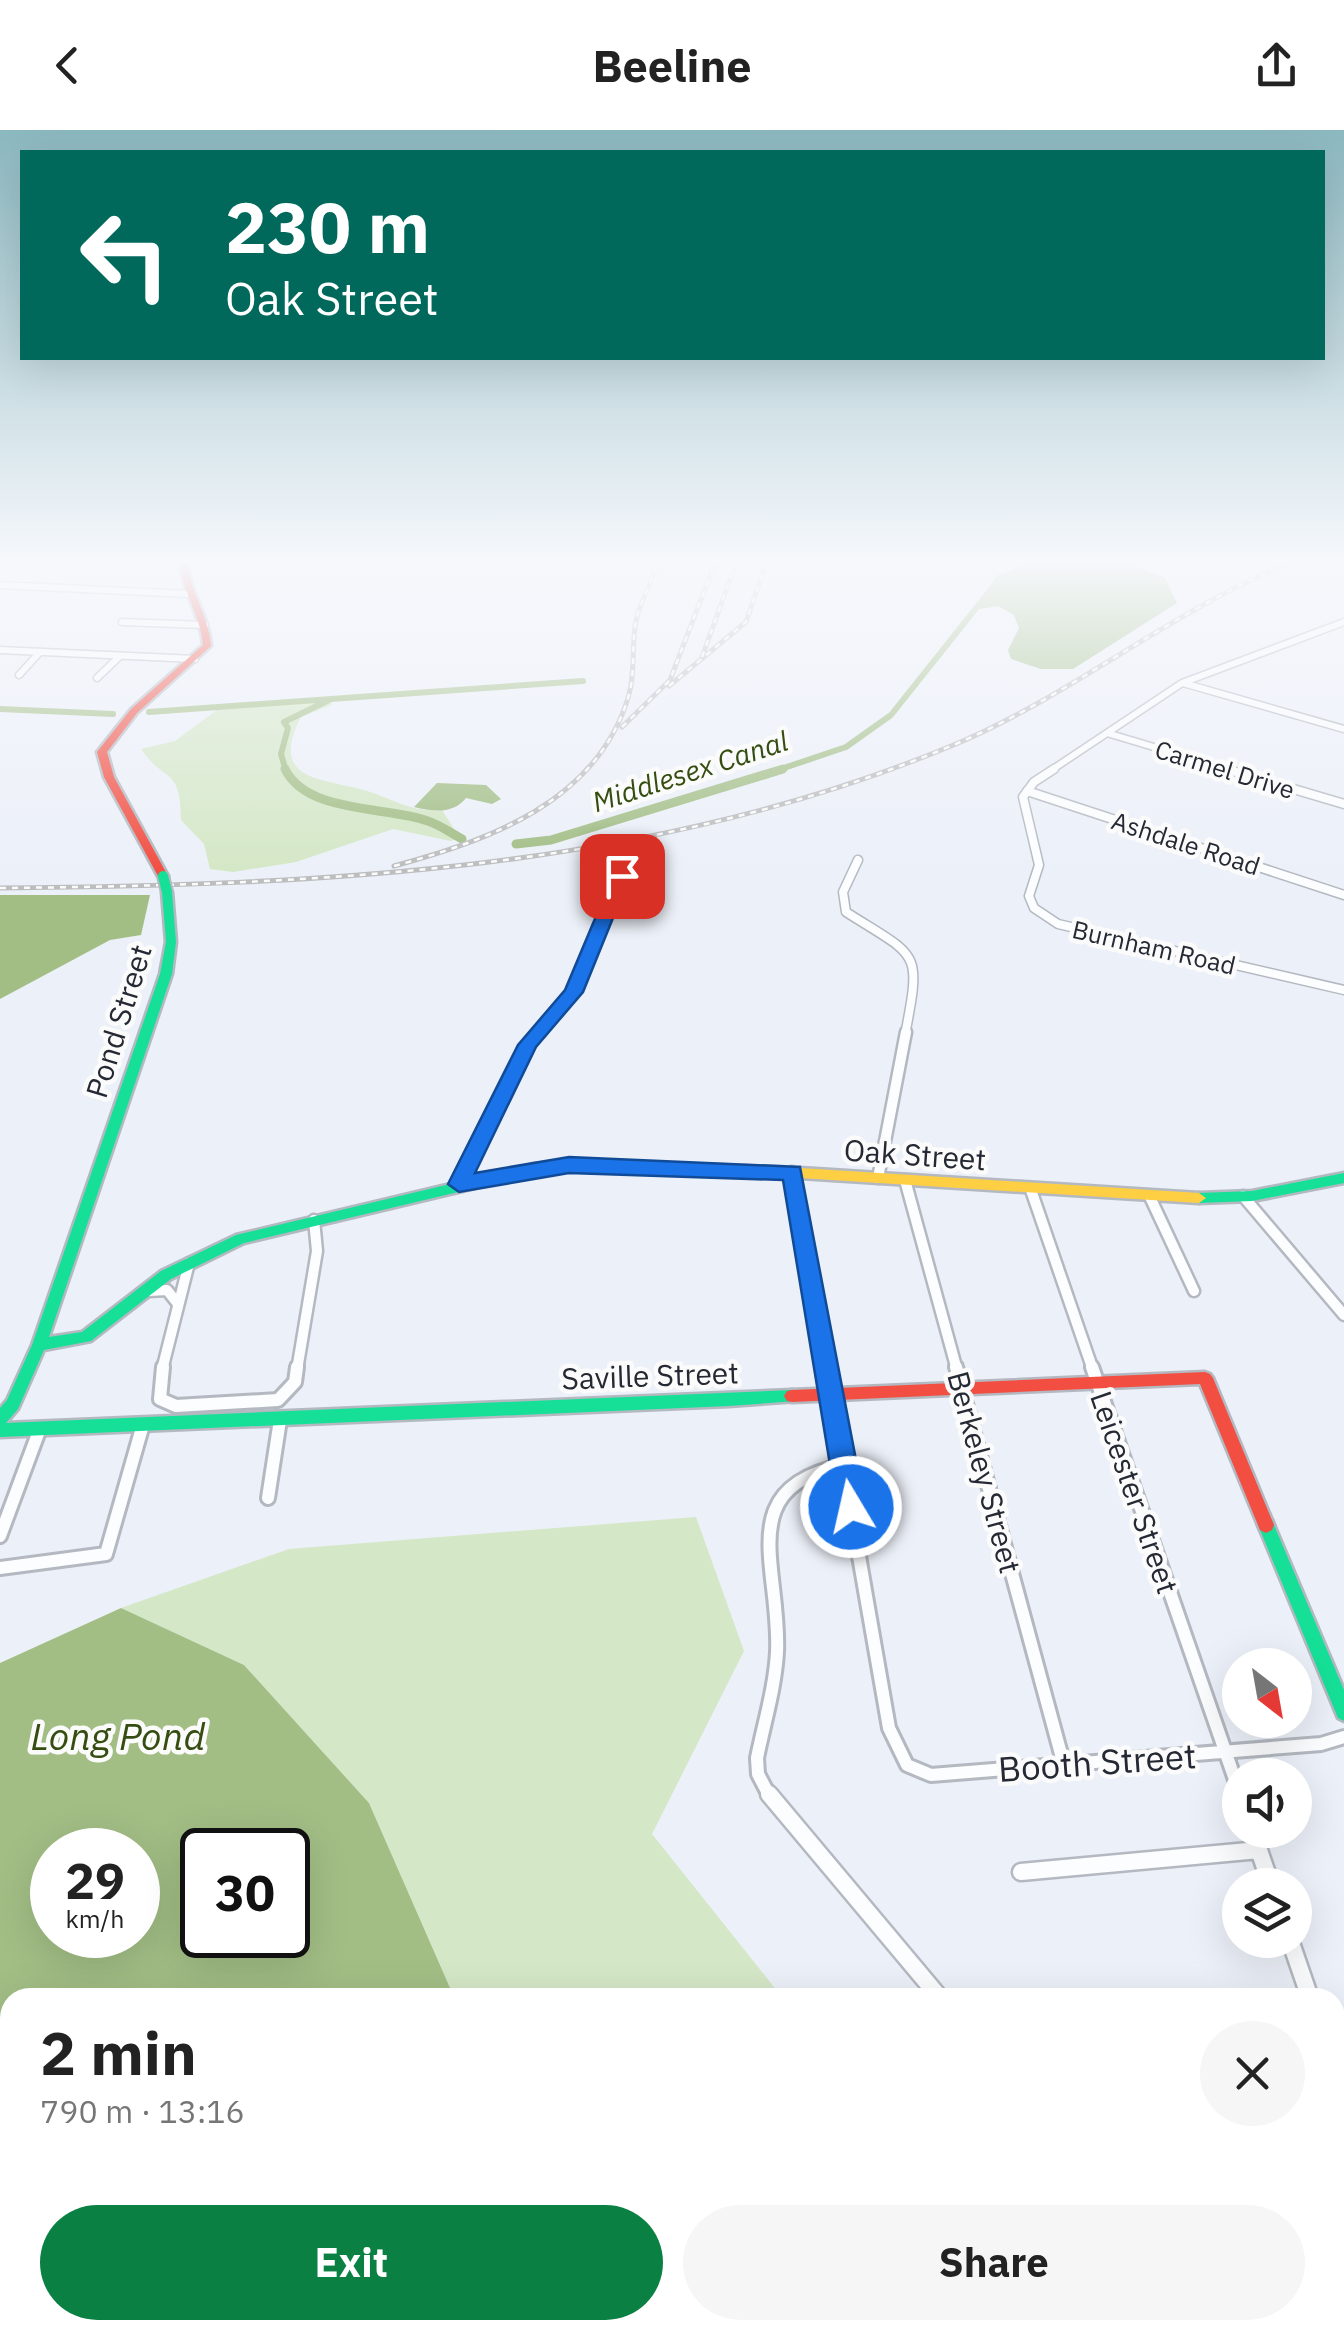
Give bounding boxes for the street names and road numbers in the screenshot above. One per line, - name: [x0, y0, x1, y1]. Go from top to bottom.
- street label: Carmel Drive: [1151, 732, 1299, 806]
- street label: Ashdale Road: [1108, 803, 1264, 883]
- street label: Burnham Road: [1069, 912, 1239, 982]
- street label: Pond Street: [76, 940, 160, 1102]
- street label: Oak Street: [843, 1130, 987, 1178]
- street label: Saville Street: [561, 1352, 739, 1398]
- street label: Berkeley Street: [939, 1367, 1031, 1577]
- street label: Leicester Street: [1082, 1386, 1188, 1598]
- street label: Booth Street: [996, 1732, 1198, 1792]

